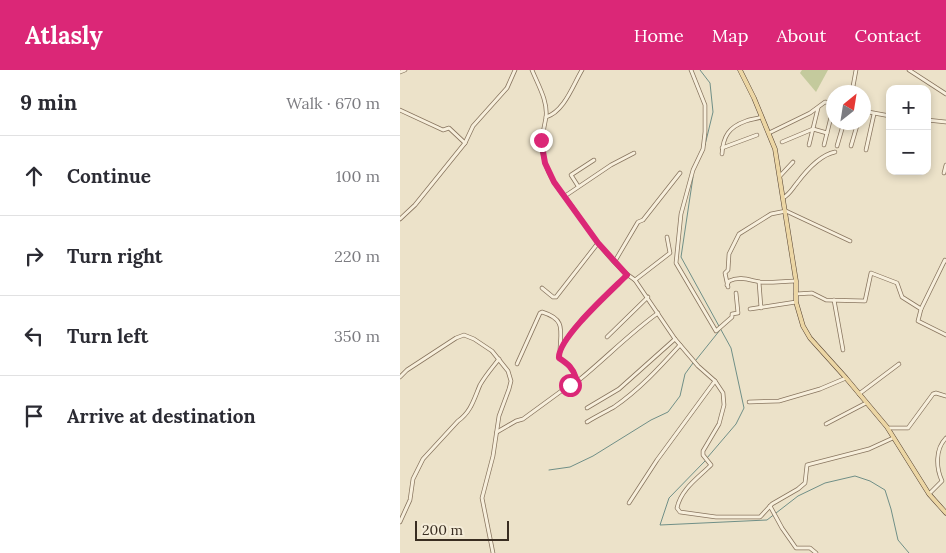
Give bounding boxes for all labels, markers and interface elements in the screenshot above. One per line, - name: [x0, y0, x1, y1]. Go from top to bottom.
- text: Atlasly: [25, 20, 103, 51]
- text: Home: [634, 24, 684, 47]
- text: Map: [712, 24, 748, 47]
- text: About: [776, 24, 826, 47]
- text: Contact: [854, 24, 921, 47]
- north arrow: [826, 85, 871, 130]
- map controls: [886, 85, 931, 175]
- button: +: [886, 85, 931, 130]
- text: 9 min: [20, 89, 77, 116]
- text: Walk · 670 m: [286, 93, 380, 113]
- route end: [530, 129, 553, 152]
- button: −: [886, 130, 931, 175]
- icon: ahead: [20, 162, 48, 190]
- text: Continue: [67, 164, 151, 188]
- text: 100 m: [336, 166, 380, 186]
- icon: right: [20, 242, 48, 270]
- text: Turn right: [67, 244, 163, 268]
- text: 220 m: [334, 246, 380, 266]
- icon: left: [20, 322, 48, 350]
- text: Turn left: [67, 324, 148, 348]
- text: 350 m: [334, 326, 380, 346]
- route start: [559, 374, 582, 397]
- icon: arrive: [20, 402, 48, 430]
- text: Arrive at destination: [67, 404, 256, 428]
- scale bar: [415, 518, 509, 541]
- text: 200 m: [422, 521, 463, 539]

